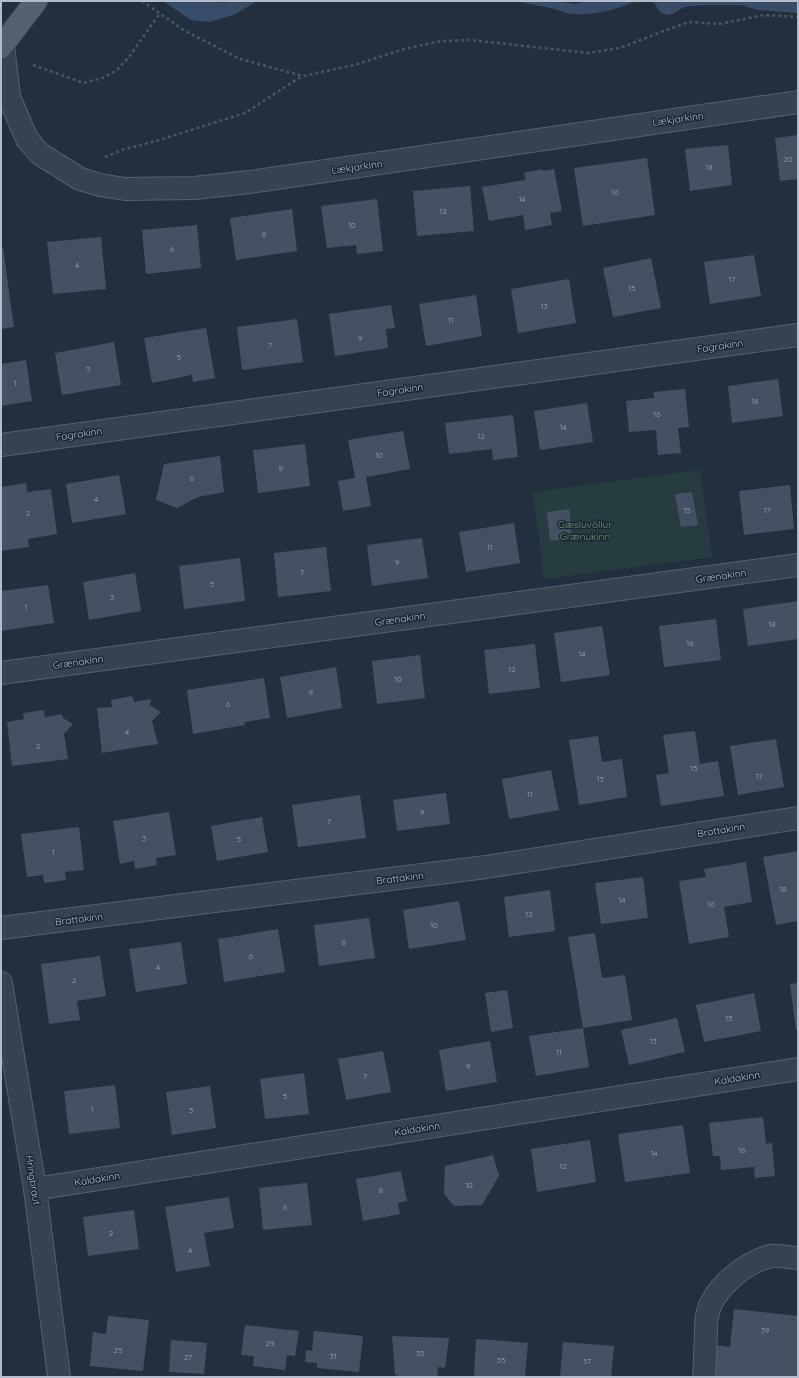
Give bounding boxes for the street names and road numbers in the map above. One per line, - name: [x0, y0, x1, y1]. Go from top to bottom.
- street label: Lækjarkinn: [652, 109, 704, 129]
- street label: Lækjarkinn: [331, 157, 383, 177]
- street label: Fagrakinn: [696, 336, 744, 356]
- street label: Fagrakinn: [376, 380, 424, 400]
- street label: Fagrakinn: [55, 424, 103, 444]
- street label: Grænakinn: [695, 566, 747, 586]
- street label: Grænakinn: [374, 609, 426, 629]
- street label: Grænakinn: [52, 652, 104, 672]
- street label: Brattakinn: [696, 820, 746, 840]
- street label: Brattakinn: [375, 869, 425, 887]
- street label: Brattakinn: [54, 910, 104, 928]
- street label: Kaldakinn: [713, 1068, 761, 1088]
- street label: Kaldakinn: [393, 1119, 441, 1139]
- street label: Hringbraut: [23, 1154, 43, 1206]
- street label: Kaldakinn: [73, 1169, 121, 1189]

